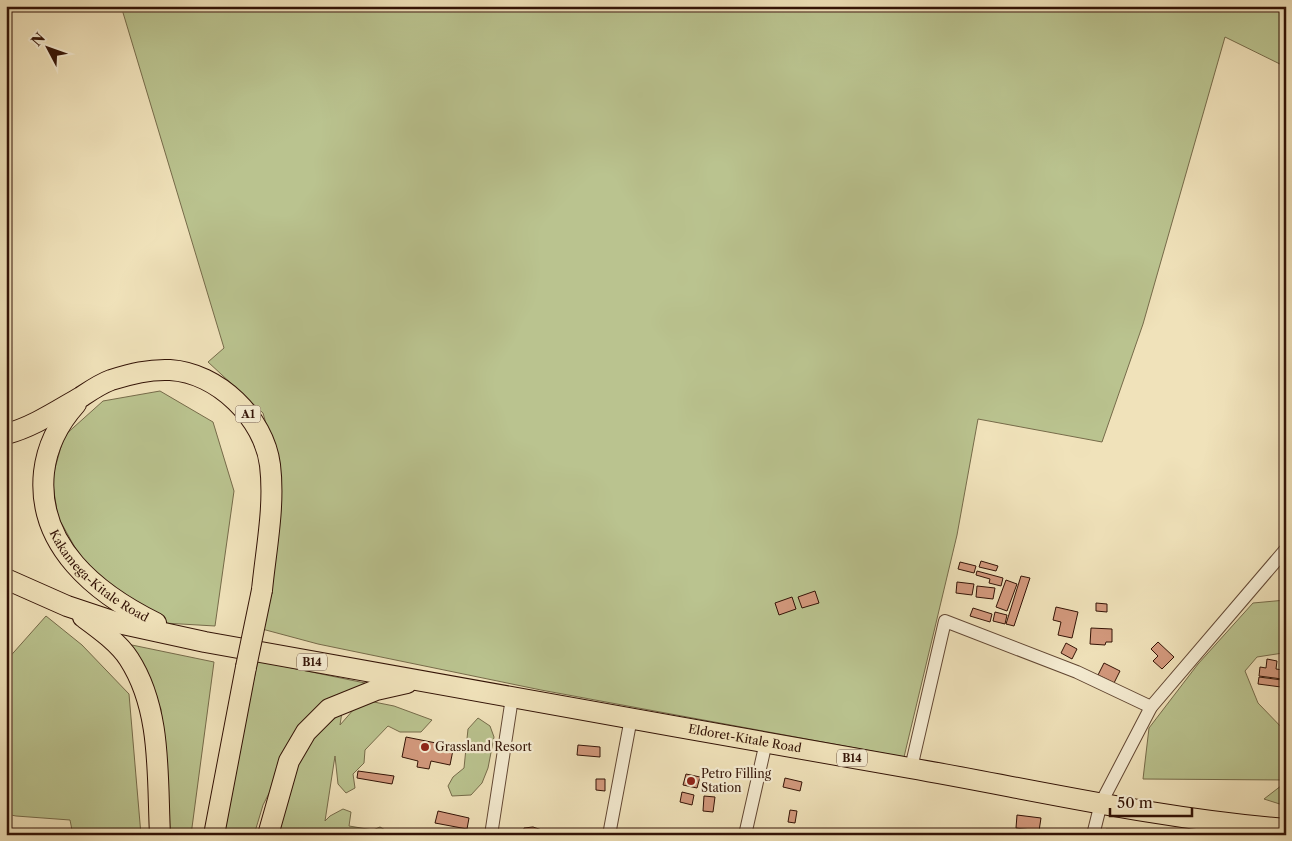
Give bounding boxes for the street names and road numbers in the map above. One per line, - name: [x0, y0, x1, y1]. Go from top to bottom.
- road number: A1: [236, 406, 260, 422]
- street label: Kakamega-Kitale Road: [47, 527, 152, 625]
- road number: B14: [297, 654, 327, 670]
- street label: Eldoret-Kitale Road: [687, 721, 803, 756]
- road number: B14: [837, 750, 867, 766]

